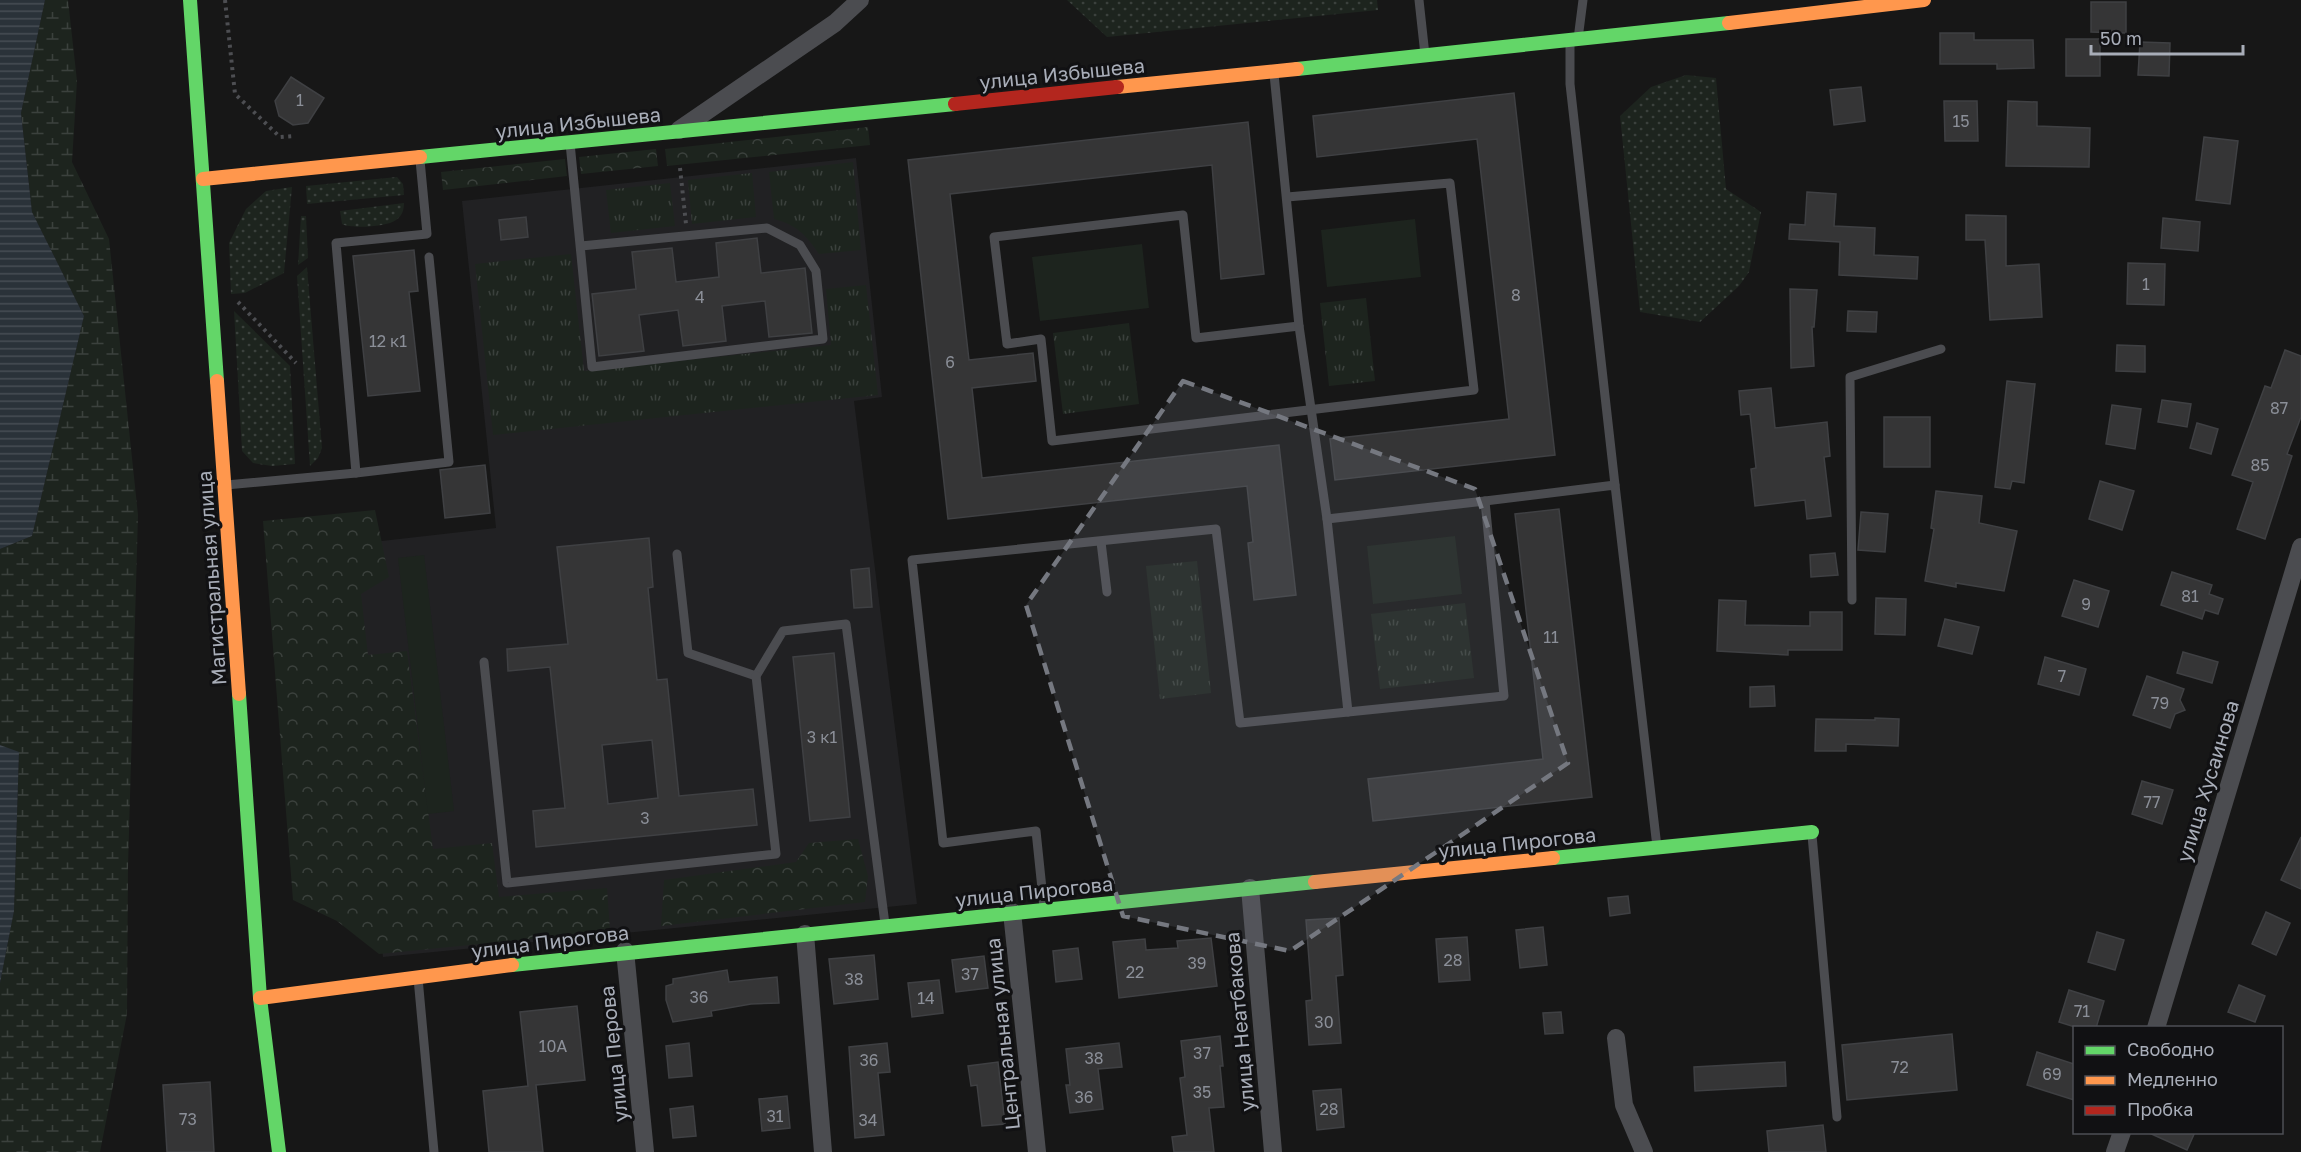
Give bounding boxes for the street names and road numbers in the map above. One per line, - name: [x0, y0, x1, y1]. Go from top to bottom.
- street label: улица Избышева: [978, 52, 1146, 94]
- street label: улица Избышева: [494, 101, 662, 143]
- street label: Магистральная улица: [192, 470, 230, 686]
- street label: улица Хусаинова: [2171, 697, 2243, 865]
- street label: улица Пирогова: [1437, 822, 1597, 862]
- street label: улица Пирогова: [954, 871, 1114, 911]
- street label: улица Пирогова: [470, 919, 630, 963]
- street label: улица Неатбакова: [1219, 931, 1259, 1113]
- street label: Центральная улица: [980, 937, 1024, 1131]
- street label: улица Перова: [594, 985, 632, 1123]

